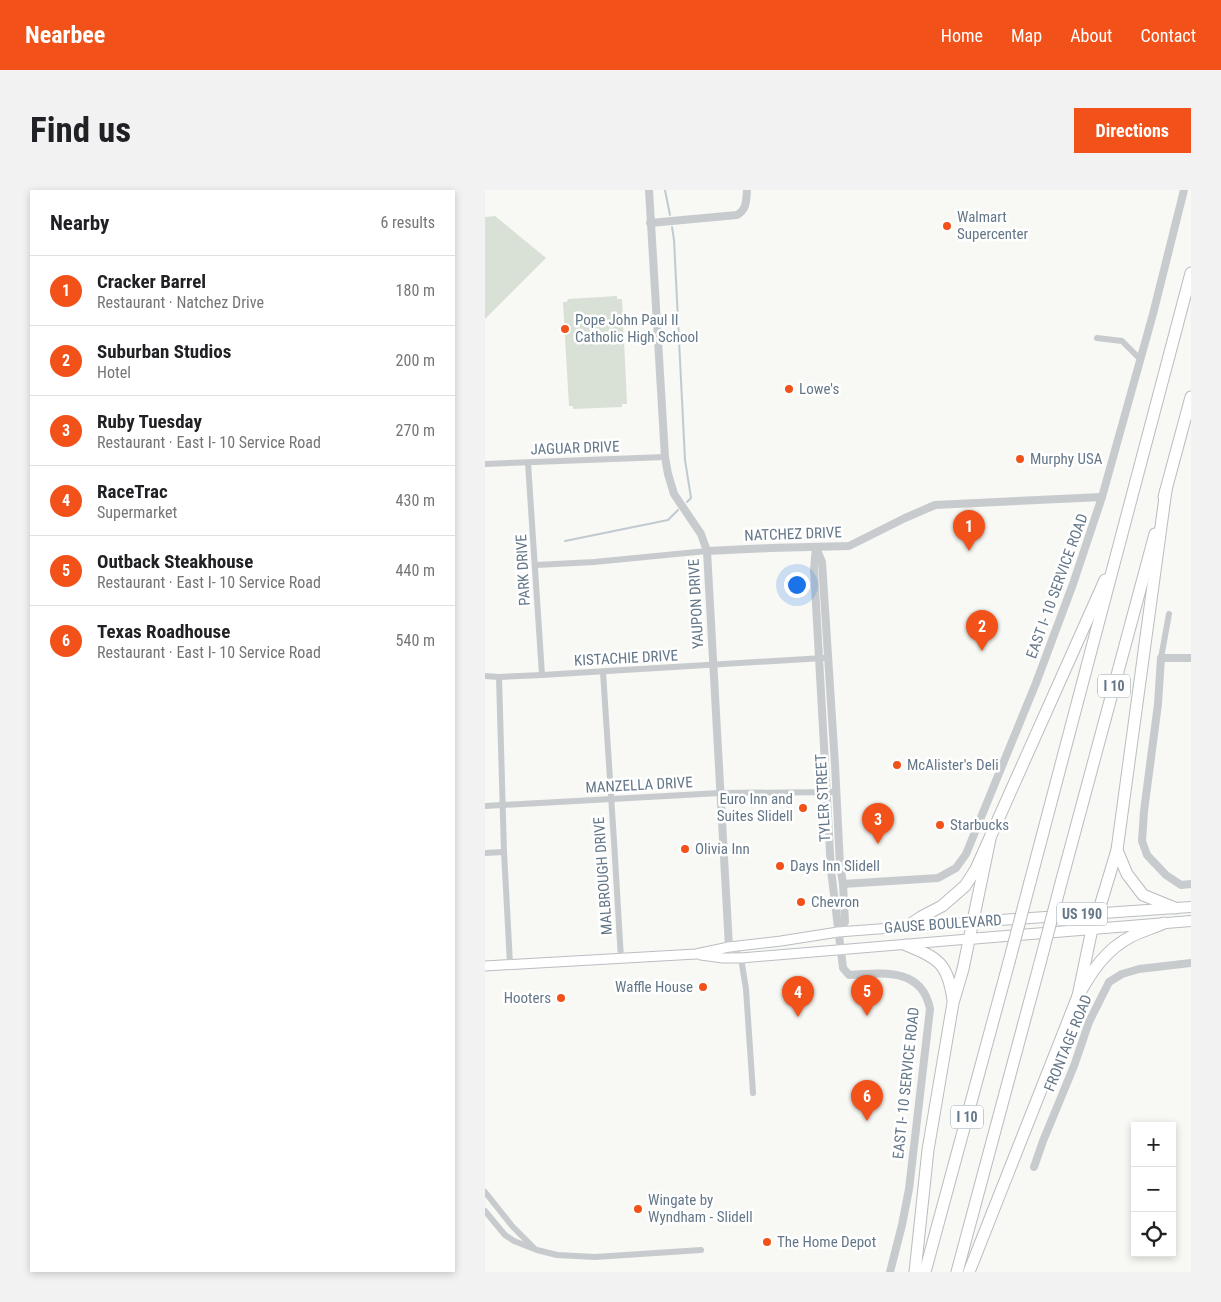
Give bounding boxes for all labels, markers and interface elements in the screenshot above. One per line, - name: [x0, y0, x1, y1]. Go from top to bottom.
- text: Nearbee: [25, 21, 105, 49]
- text: Home: [941, 25, 983, 46]
- text: Map: [1011, 25, 1042, 46]
- text: About: [1070, 25, 1112, 46]
- text: Contact: [1140, 25, 1196, 46]
- button: Directions: [1074, 108, 1191, 153]
- text: Find us: [30, 110, 131, 151]
- place label: Walmart Supercenter: [957, 208, 1029, 243]
- text: Nearby: [50, 211, 109, 235]
- text: 6 results: [380, 213, 435, 232]
- marker: Walmart Supercenter: [941, 220, 953, 232]
- text: Cracker Barrel: [97, 270, 206, 293]
- text: 1: [62, 281, 70, 300]
- text: 180 m: [396, 281, 435, 300]
- text: Restaurant · Natchez Drive: [97, 293, 264, 312]
- place label: Pope John Paul II Catholic High School: [575, 311, 698, 346]
- marker: Pope John Paul II Catholic High School: [559, 323, 571, 335]
- text: Suburban Studios: [97, 340, 231, 363]
- text: 2: [62, 351, 70, 370]
- text: 200 m: [396, 351, 435, 370]
- text: Hotel: [97, 363, 131, 382]
- place label: Lowe's: [799, 380, 839, 398]
- marker: Lowe's: [783, 383, 795, 395]
- text: Ruby Tuesday: [97, 410, 202, 433]
- text: 3: [62, 421, 70, 440]
- text: 270 m: [396, 421, 435, 440]
- text: Restaurant · East I- 10 Service Road: [97, 433, 321, 452]
- street label: JAGUAR DRIVE: [530, 437, 620, 459]
- place label: Murphy USA: [1030, 450, 1103, 468]
- marker: Murphy USA: [1014, 453, 1026, 465]
- text: RaceTrac: [97, 480, 168, 503]
- text: 4: [62, 491, 70, 510]
- text: 430 m: [396, 491, 435, 510]
- text: Supermarket: [97, 503, 177, 522]
- pin: 1: [953, 510, 985, 551]
- street label: EAST I- 10 SERVICE ROAD: [1022, 511, 1092, 661]
- street label: NATCHEZ DRIVE: [744, 523, 842, 545]
- street label: PARK DRIVE: [512, 534, 534, 606]
- text: Outback Steakhouse: [97, 550, 253, 573]
- street label: YAUPON DRIVE: [685, 558, 707, 650]
- text: 5: [62, 561, 70, 580]
- text: 440 m: [396, 561, 435, 580]
- your location: [784, 572, 810, 598]
- text: Restaurant · East I- 10 Service Road: [97, 573, 321, 592]
- pin: 2: [966, 610, 998, 651]
- text: Texas Roadhouse: [97, 620, 230, 643]
- text: 6: [62, 631, 70, 650]
- text: 540 m: [396, 631, 435, 650]
- text: Restaurant · East I- 10 Service Road: [97, 643, 321, 662]
- street label: KISTACHIE DRIVE: [574, 646, 678, 670]
- road number: I 10: [1098, 674, 1130, 698]
- street label: TYLER STREET: [812, 753, 834, 843]
- place label: McAlister's Deli: [907, 756, 999, 774]
- marker: McAlister's Deli: [891, 759, 903, 771]
- street label: MANZELLA DRIVE: [585, 773, 693, 797]
- place label: Euro Inn and Suites Slidell: [717, 790, 793, 825]
- marker: Euro Inn and Suites Slidell: [797, 802, 809, 814]
- pin: 3: [862, 803, 894, 844]
- street label: MALBROUGH DRIVE: [590, 816, 616, 936]
- place label: Starbucks: [950, 816, 1009, 834]
- marker: Starbucks: [934, 819, 946, 831]
- place label: Olivia Inn: [695, 840, 750, 858]
- marker: Olivia Inn: [679, 843, 691, 855]
- place label: Days Inn Slidell: [790, 857, 880, 875]
- marker: Days Inn Slidell: [774, 860, 786, 872]
- place label: Chevron: [811, 893, 859, 911]
- marker: Chevron: [795, 896, 807, 908]
- road number: US 190: [1057, 902, 1107, 926]
- street label: GAUSE BOULEVARD: [884, 911, 1002, 937]
- pin: 5: [851, 975, 883, 1016]
- pin: 4: [782, 976, 814, 1017]
- place label: Waffle House: [615, 978, 693, 996]
- marker: Waffle House: [697, 981, 709, 993]
- place label: Hooters: [504, 989, 551, 1007]
- marker: Hooters: [555, 992, 567, 1004]
- street label: FRONTAGE ROAD: [1040, 992, 1096, 1094]
- street label: EAST I- 10 SERVICE ROAD: [889, 1006, 923, 1160]
- pin: 6: [851, 1080, 883, 1121]
- road number: I 10: [951, 1106, 983, 1129]
- map controls: [1131, 1122, 1176, 1257]
- button: +: [1131, 1122, 1176, 1167]
- button: −: [1131, 1167, 1176, 1212]
- place label: Wingate by Wyndham - Slidell: [648, 1191, 753, 1226]
- marker: Wingate by Wyndham - Slidell: [632, 1203, 644, 1215]
- button: locate: [1131, 1212, 1176, 1257]
- place label: The Home Depot: [777, 1233, 876, 1251]
- marker: The Home Depot: [761, 1236, 773, 1248]

